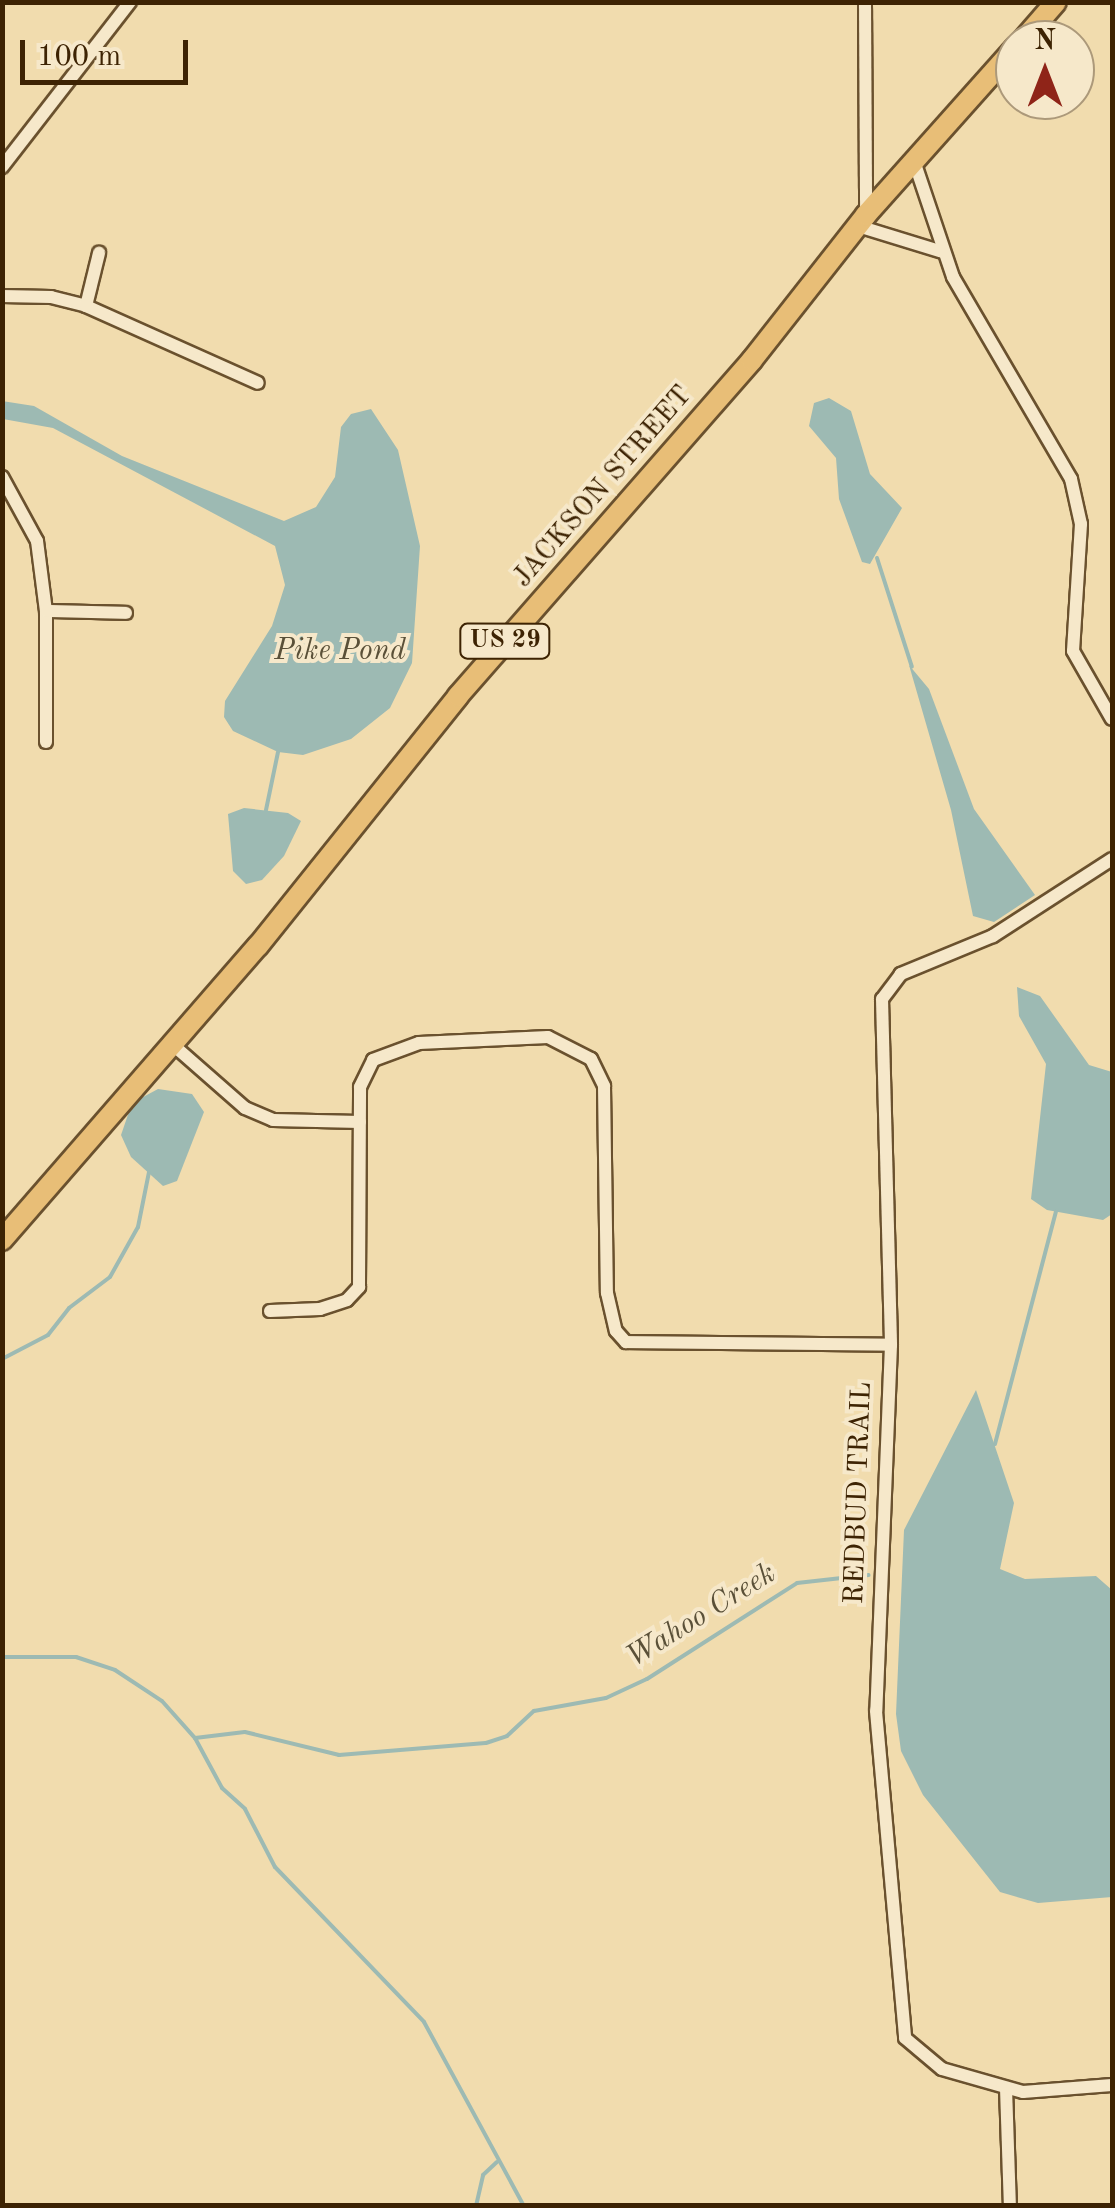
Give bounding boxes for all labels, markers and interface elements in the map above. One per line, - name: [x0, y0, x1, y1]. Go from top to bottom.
- scale bar: [25, 20, 192, 82]
- north arrow: [995, 20, 1095, 120]
- text: N: [1034, 28, 1056, 56]
- text: 100 m: [37, 42, 121, 72]
- street label: JACKSON STREET: [506, 379, 700, 595]
- road number: US 29: [458, 621, 552, 661]
- water label: Pike Pond: [274, 633, 406, 669]
- street label: REDBUD TRAIL: [838, 1381, 880, 1605]
- water label: Wahoo Creek: [619, 1556, 783, 1676]

